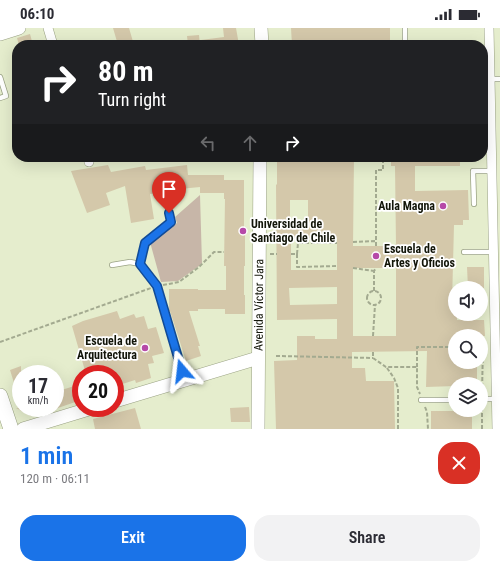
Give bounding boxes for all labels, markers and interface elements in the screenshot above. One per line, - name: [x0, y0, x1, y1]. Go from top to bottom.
- text: 06:10: [20, 5, 54, 23]
- text: 80 m: [98, 55, 154, 88]
- icon: right: [32, 56, 84, 108]
- text: Turn right: [98, 89, 166, 110]
- icon: left: [197, 132, 219, 154]
- icon: ahead: [239, 132, 261, 154]
- icon: right: [281, 132, 303, 154]
- pin: [152, 172, 186, 213]
- icon: arrive: [158, 178, 180, 200]
- place label: Aula Magna: [378, 199, 435, 213]
- marker: Aula Magna: [438, 201, 448, 211]
- place label: Universidad de Santiago de Chile: [251, 217, 335, 245]
- marker: Universidad de Santiago de Chile: [238, 226, 248, 236]
- place label: Escuela de Artes y Oficios: [384, 242, 455, 270]
- marker: Escuela de Artes y Oficios: [371, 251, 381, 261]
- street label: Avenida Víctor Jara: [252, 259, 266, 351]
- map controls: [448, 281, 488, 417]
- button: sound: [448, 281, 488, 321]
- button: search: [448, 329, 488, 369]
- place label: Escuela de Arquitectura: [77, 334, 137, 362]
- marker: Escuela de Arquitectura: [140, 343, 150, 353]
- position arrow: [161, 350, 203, 392]
- speed limit sign: 20: [72, 365, 124, 417]
- text: 17: [28, 374, 48, 398]
- button: layers: [448, 377, 488, 417]
- text: km/h: [28, 395, 48, 406]
- text: 1 min: [20, 442, 73, 470]
- button: close: [438, 442, 480, 484]
- text: 120 m · 06:11: [20, 471, 90, 486]
- button: Exit: [20, 515, 246, 561]
- button: Share: [254, 515, 480, 561]

